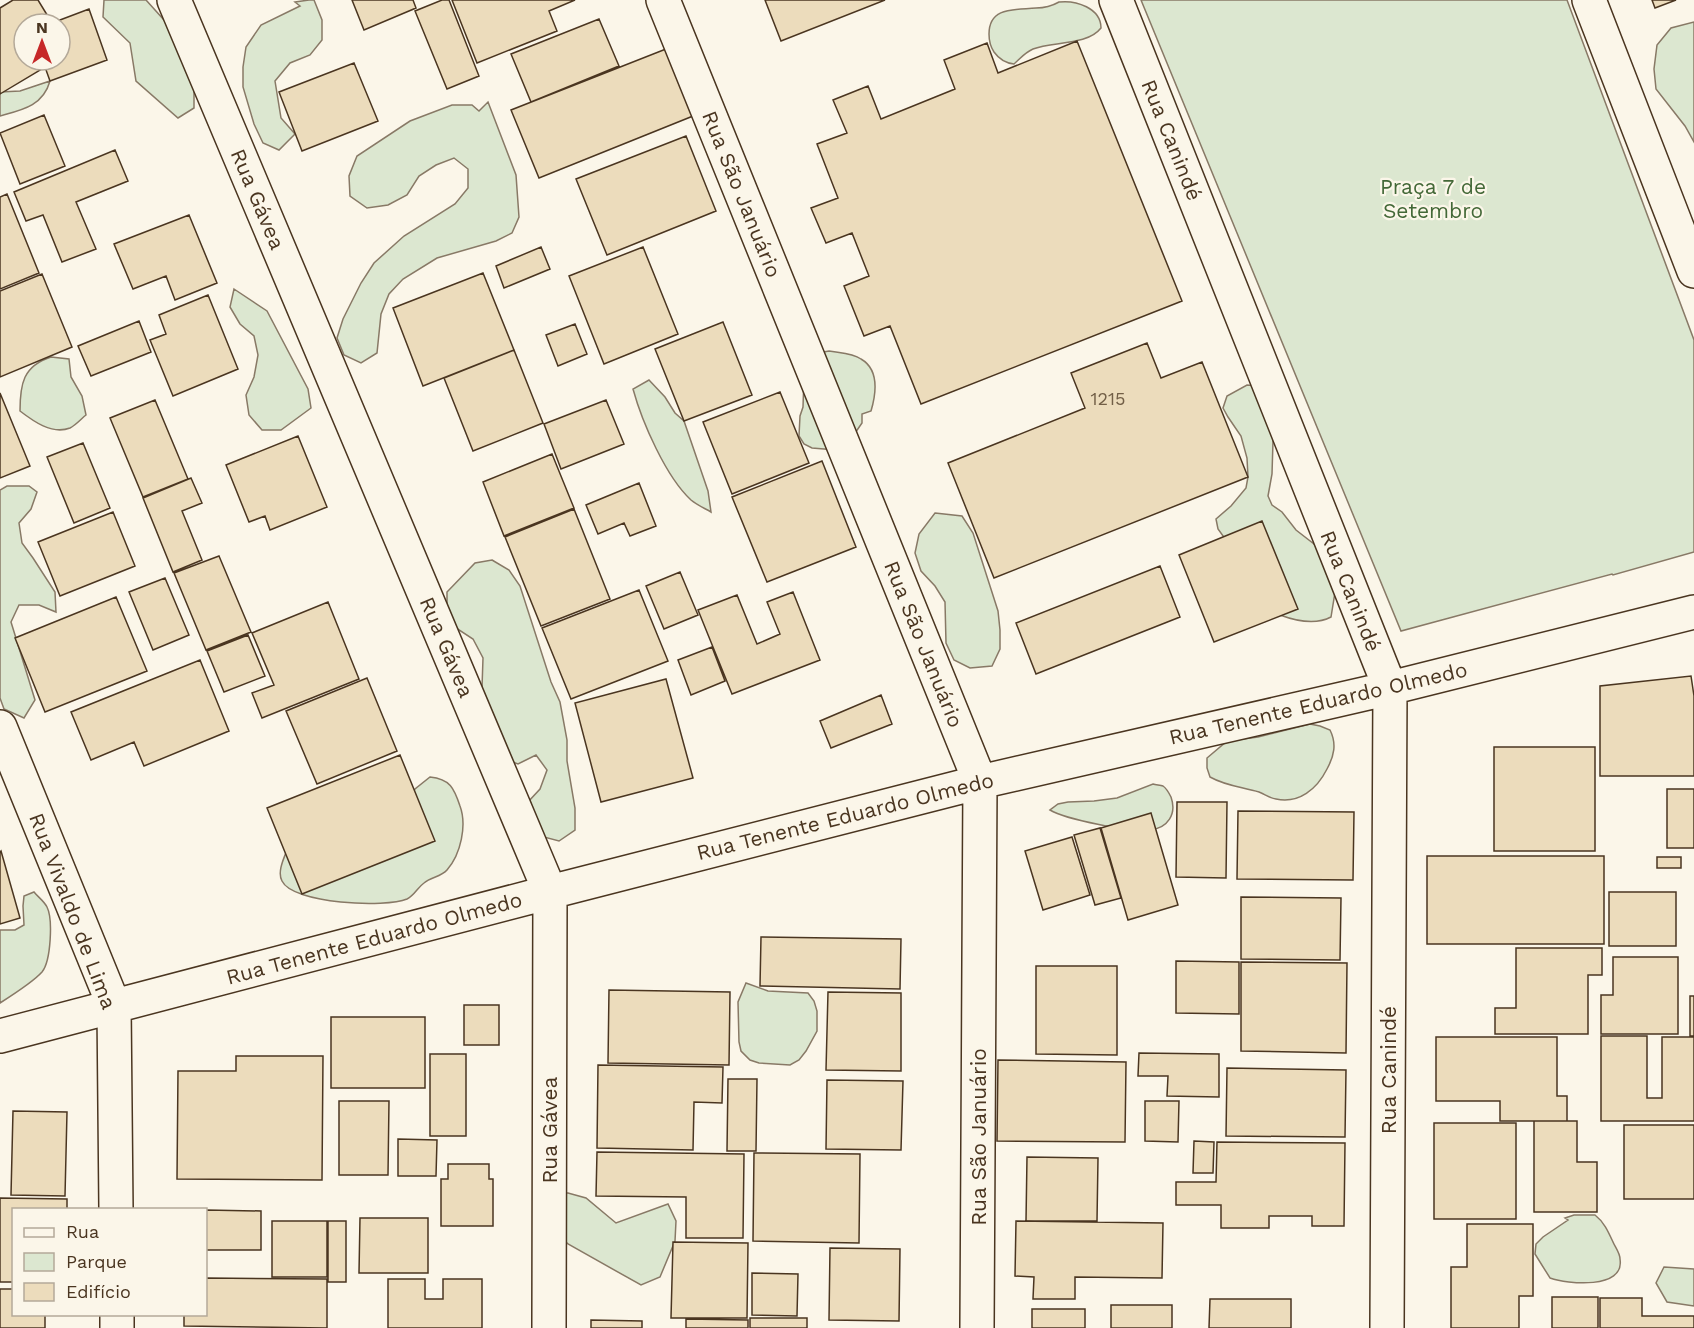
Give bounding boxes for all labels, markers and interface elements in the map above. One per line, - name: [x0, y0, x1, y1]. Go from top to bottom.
- north arrow: [12, 12, 72, 72]
- text: N: [36, 18, 48, 37]
- street label: Rua Canindé: [1136, 76, 1208, 204]
- street label: Rua São Januário: [697, 107, 787, 281]
- street label: Rua Gávea: [226, 145, 290, 253]
- park label: Praça 7 de Setembro: [1380, 174, 1486, 223]
- house number: 1215: [1090, 388, 1126, 409]
- street label: Rua Canindé: [1315, 527, 1387, 655]
- street label: Rua São Januário: [879, 557, 969, 731]
- street label: Rua Gávea: [415, 593, 479, 701]
- street label: Rua Tenente Eduardo Olmedo: [1166, 656, 1470, 750]
- street label: Rua Tenente Eduardo Olmedo: [694, 767, 996, 865]
- street label: Rua Vivaldo de Lima: [24, 809, 122, 1013]
- street label: Rua Tenente Eduardo Olmedo: [223, 886, 525, 990]
- street label: Rua Canindé: [1376, 1006, 1401, 1134]
- street label: Rua São Januário: [966, 1048, 991, 1226]
- street label: Rua Gávea: [537, 1076, 562, 1183]
- legend: [12, 1208, 207, 1316]
- text: Rua: [66, 1221, 99, 1242]
- text: Parque: [66, 1251, 127, 1272]
- text: Edifício: [66, 1281, 131, 1302]

